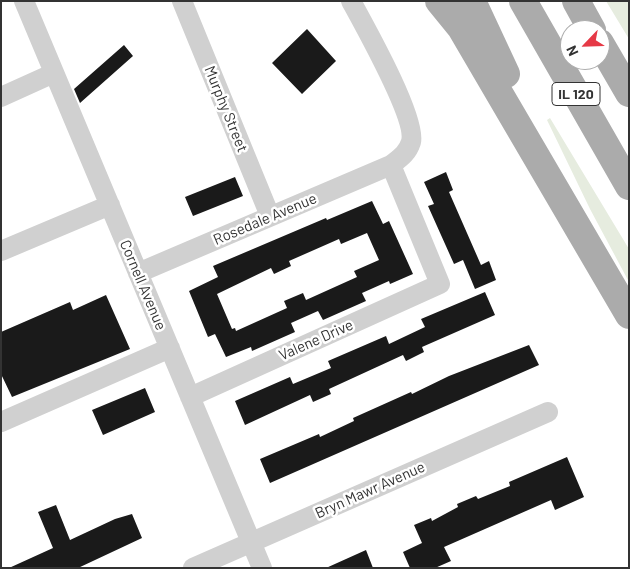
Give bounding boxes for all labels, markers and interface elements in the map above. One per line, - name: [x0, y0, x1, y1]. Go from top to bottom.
- north arrow: [560, 20, 610, 70]
- text: N: [562, 43, 581, 59]
- street label: Murphy Street: [201, 63, 251, 155]
- road number: IL 120: [552, 82, 600, 106]
- street label: Rosedale Avenue: [211, 189, 319, 249]
- street label: Cornell Avenue: [116, 237, 170, 333]
- street label: Valene Drive: [276, 316, 356, 364]
- street label: Bryn Mawr Avenue: [312, 458, 428, 522]

